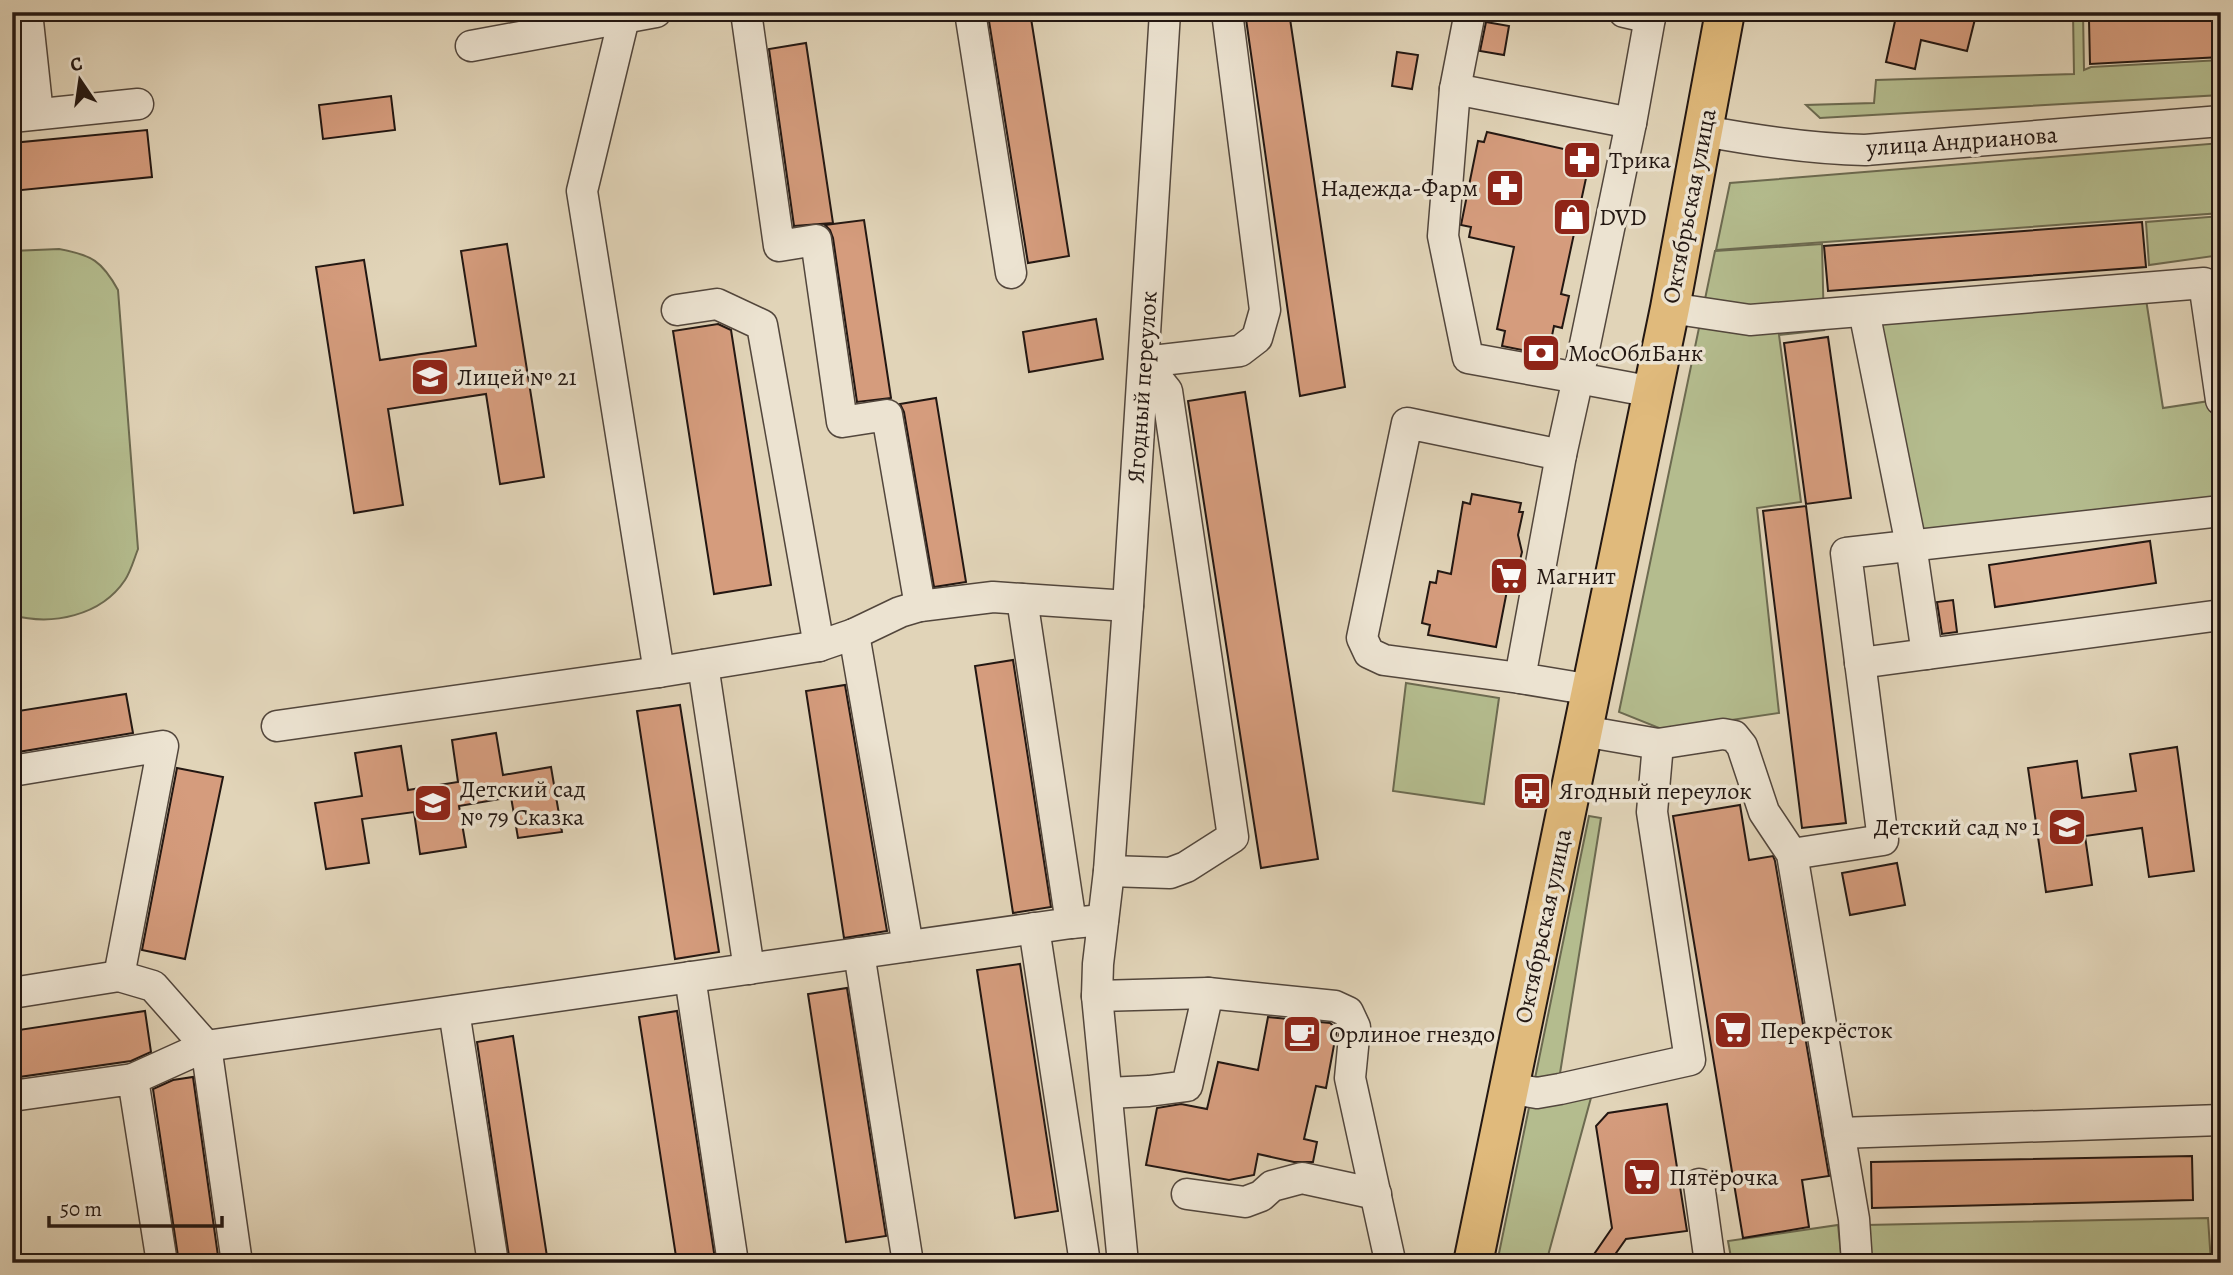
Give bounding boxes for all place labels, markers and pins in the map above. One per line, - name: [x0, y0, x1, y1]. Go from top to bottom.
- pharmacy icon: Трика: [1561, 139, 1603, 181]
- place label: Трика: [1609, 144, 1671, 176]
- pharmacy icon: Надежда-Фарм: [1484, 167, 1526, 209]
- place label: Надежда-Фарм: [1320, 172, 1478, 204]
- shop icon: DVD: [1551, 196, 1593, 238]
- place label: DVD: [1599, 201, 1647, 233]
- bank icon: МосОблБанк: [1520, 332, 1562, 374]
- place label: МосОблБанк: [1568, 337, 1703, 369]
- school or university icon: Лицей № 21: [409, 356, 451, 398]
- place label: Лицей № 21: [457, 361, 577, 393]
- supermarket icon: Магнит: [1488, 555, 1530, 597]
- place label: Магнит: [1536, 560, 1616, 592]
- bus stop icon: Ягодный переулок: [1511, 770, 1553, 812]
- place label: Детский сад № 79 Сказка: [460, 773, 586, 833]
- place label: Ягодный переулок: [1559, 775, 1752, 807]
- school or university icon: Детский сад № 79 Сказка: [412, 782, 454, 824]
- school or university icon: Детский сад № 1: [2046, 806, 2088, 848]
- place label: Детский сад № 1: [1874, 811, 2040, 843]
- supermarket icon: Перекрёсток: [1712, 1009, 1754, 1051]
- cafe icon: Орлиное гнездо: [1281, 1013, 1323, 1055]
- place label: Перекрёсток: [1760, 1014, 1893, 1046]
- place label: Орлиное гнездо: [1329, 1018, 1495, 1050]
- supermarket icon: Пятёрочка: [1621, 1156, 1663, 1198]
- place label: Пятёрочка: [1669, 1161, 1779, 1193]

